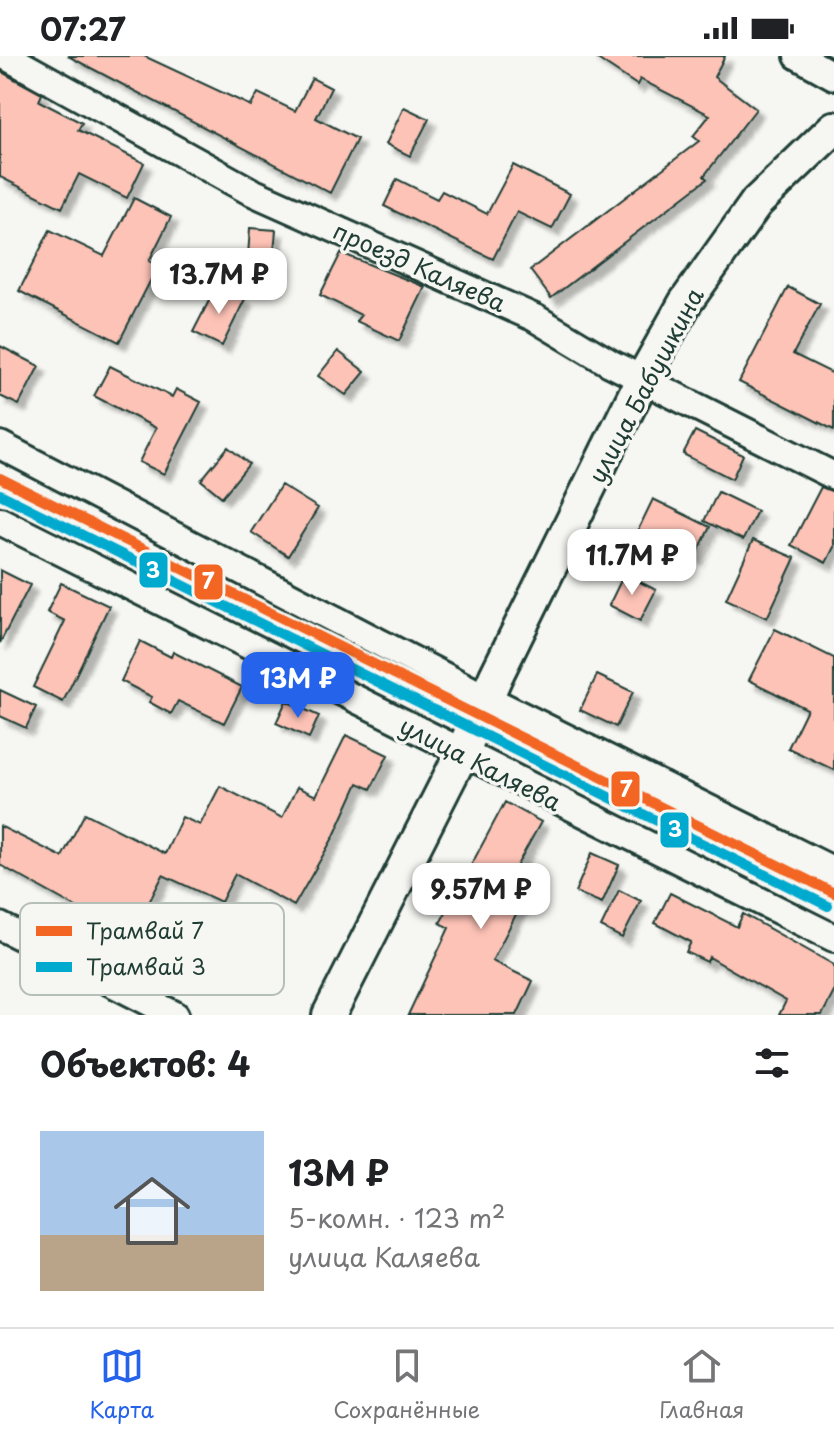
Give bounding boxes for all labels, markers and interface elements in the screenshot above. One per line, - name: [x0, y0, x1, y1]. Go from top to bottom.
- text: 07:27: [40, 6, 125, 51]
- street label: проезд Каляева: [328, 212, 512, 320]
- pin: 13.7M ₽: [145, 248, 293, 316]
- text: 13.7M ₽: [169, 254, 269, 293]
- street label: улица Бабушкина: [578, 281, 712, 489]
- pin: 11.7M ₽: [558, 529, 706, 597]
- text: 11.7M ₽: [585, 535, 679, 574]
- line badge: 3: [138, 551, 169, 589]
- text: 3: [146, 552, 160, 585]
- line badge: 7: [193, 563, 224, 601]
- text: 7: [202, 563, 215, 596]
- pin: 13M ₽: [242, 652, 354, 720]
- text: 13M ₽: [259, 658, 337, 697]
- street label: улица Каляева: [394, 707, 568, 819]
- line badge: 7: [610, 770, 641, 808]
- text: 7: [620, 771, 633, 804]
- line badge: 3: [659, 811, 690, 849]
- text: 3: [668, 811, 682, 844]
- pin: 9.57M ₽: [407, 863, 555, 931]
- text: 9.57M ₽: [430, 869, 532, 908]
- legend: [20, 903, 284, 995]
- text: Трамвай 7: [86, 913, 204, 946]
- text: Трамвай 3: [86, 949, 206, 982]
- text: Объектов: 4: [40, 1037, 251, 1089]
- icon: filters: [750, 1041, 794, 1085]
- text: 13M ₽: [288, 1146, 389, 1198]
- icon: home: [104, 1163, 200, 1259]
- text: 5-комн. · 123 m²: [288, 1198, 505, 1237]
- text: улица Каляева: [288, 1237, 480, 1276]
- tab: Карта: [90, 1344, 154, 1425]
- tab: Сохранённые: [333, 1344, 480, 1425]
- tab: Главная: [659, 1344, 744, 1425]

